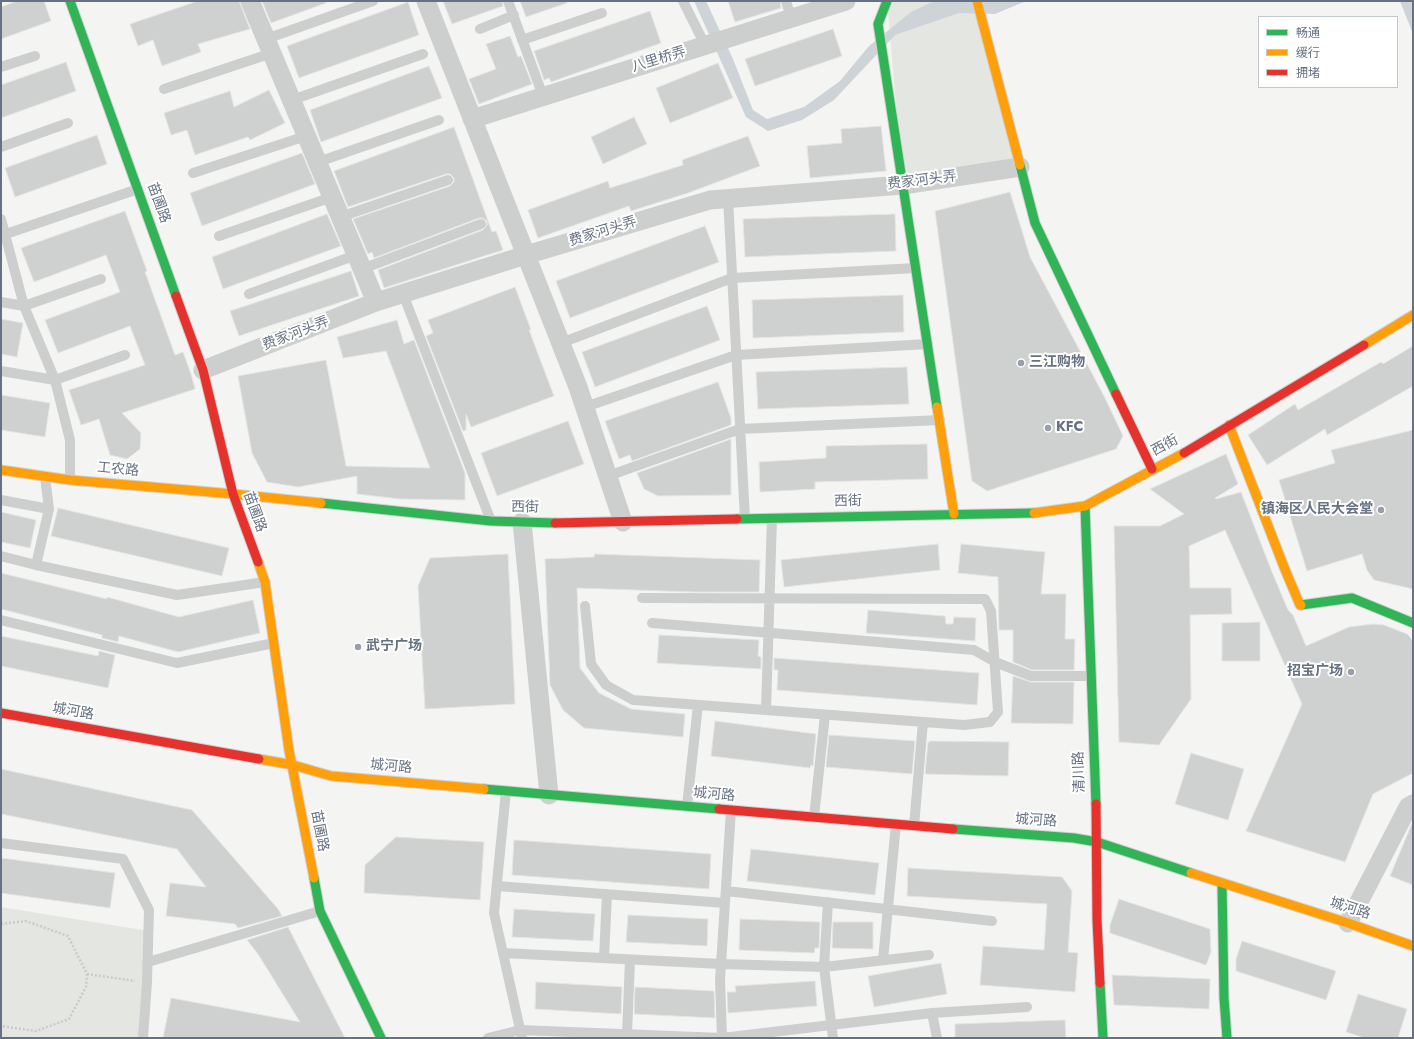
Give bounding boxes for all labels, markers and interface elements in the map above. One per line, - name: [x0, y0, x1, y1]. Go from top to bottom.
- legend: [1258, 16, 1398, 88]
- text: 畅通: [1296, 24, 1320, 42]
- street label: 八里桥弄: [630, 44, 688, 76]
- text: 缓行: [1296, 44, 1320, 62]
- text: 拥堵: [1296, 64, 1320, 82]
- street label: 费家河头弄: [886, 168, 958, 194]
- street label: 苗圃路: [143, 180, 173, 226]
- street label: 费家河头弄: [567, 214, 639, 250]
- street label: 费家河头弄: [260, 314, 332, 354]
- place label: 三江购物: [1029, 355, 1085, 371]
- marker: 三江购物: [1016, 358, 1026, 368]
- place label: KFC: [1056, 420, 1083, 436]
- marker: KFC: [1043, 423, 1053, 433]
- street label: 西街: [1149, 432, 1181, 460]
- street label: 工农路: [96, 460, 140, 480]
- street label: 苗圃路: [239, 489, 269, 535]
- street label: 西街: [834, 493, 862, 511]
- street label: 西街: [511, 499, 539, 517]
- place label: 镇海区人民大会堂: [1261, 502, 1373, 518]
- marker: 镇海区人民大会堂: [1376, 505, 1386, 515]
- place label: 武宁广场: [366, 639, 422, 655]
- marker: 武宁广场: [353, 642, 363, 652]
- place label: 招宝广场: [1287, 664, 1343, 680]
- marker: 招宝广场: [1346, 667, 1356, 677]
- street label: 城河路: [51, 700, 95, 724]
- street label: 清川路: [1071, 751, 1089, 793]
- street label: 城河路: [369, 757, 413, 777]
- street label: 城河路: [692, 785, 736, 805]
- street label: 苗圃路: [307, 809, 331, 853]
- street label: 城河路: [1014, 811, 1058, 831]
- street label: 城河路: [1327, 895, 1373, 923]

